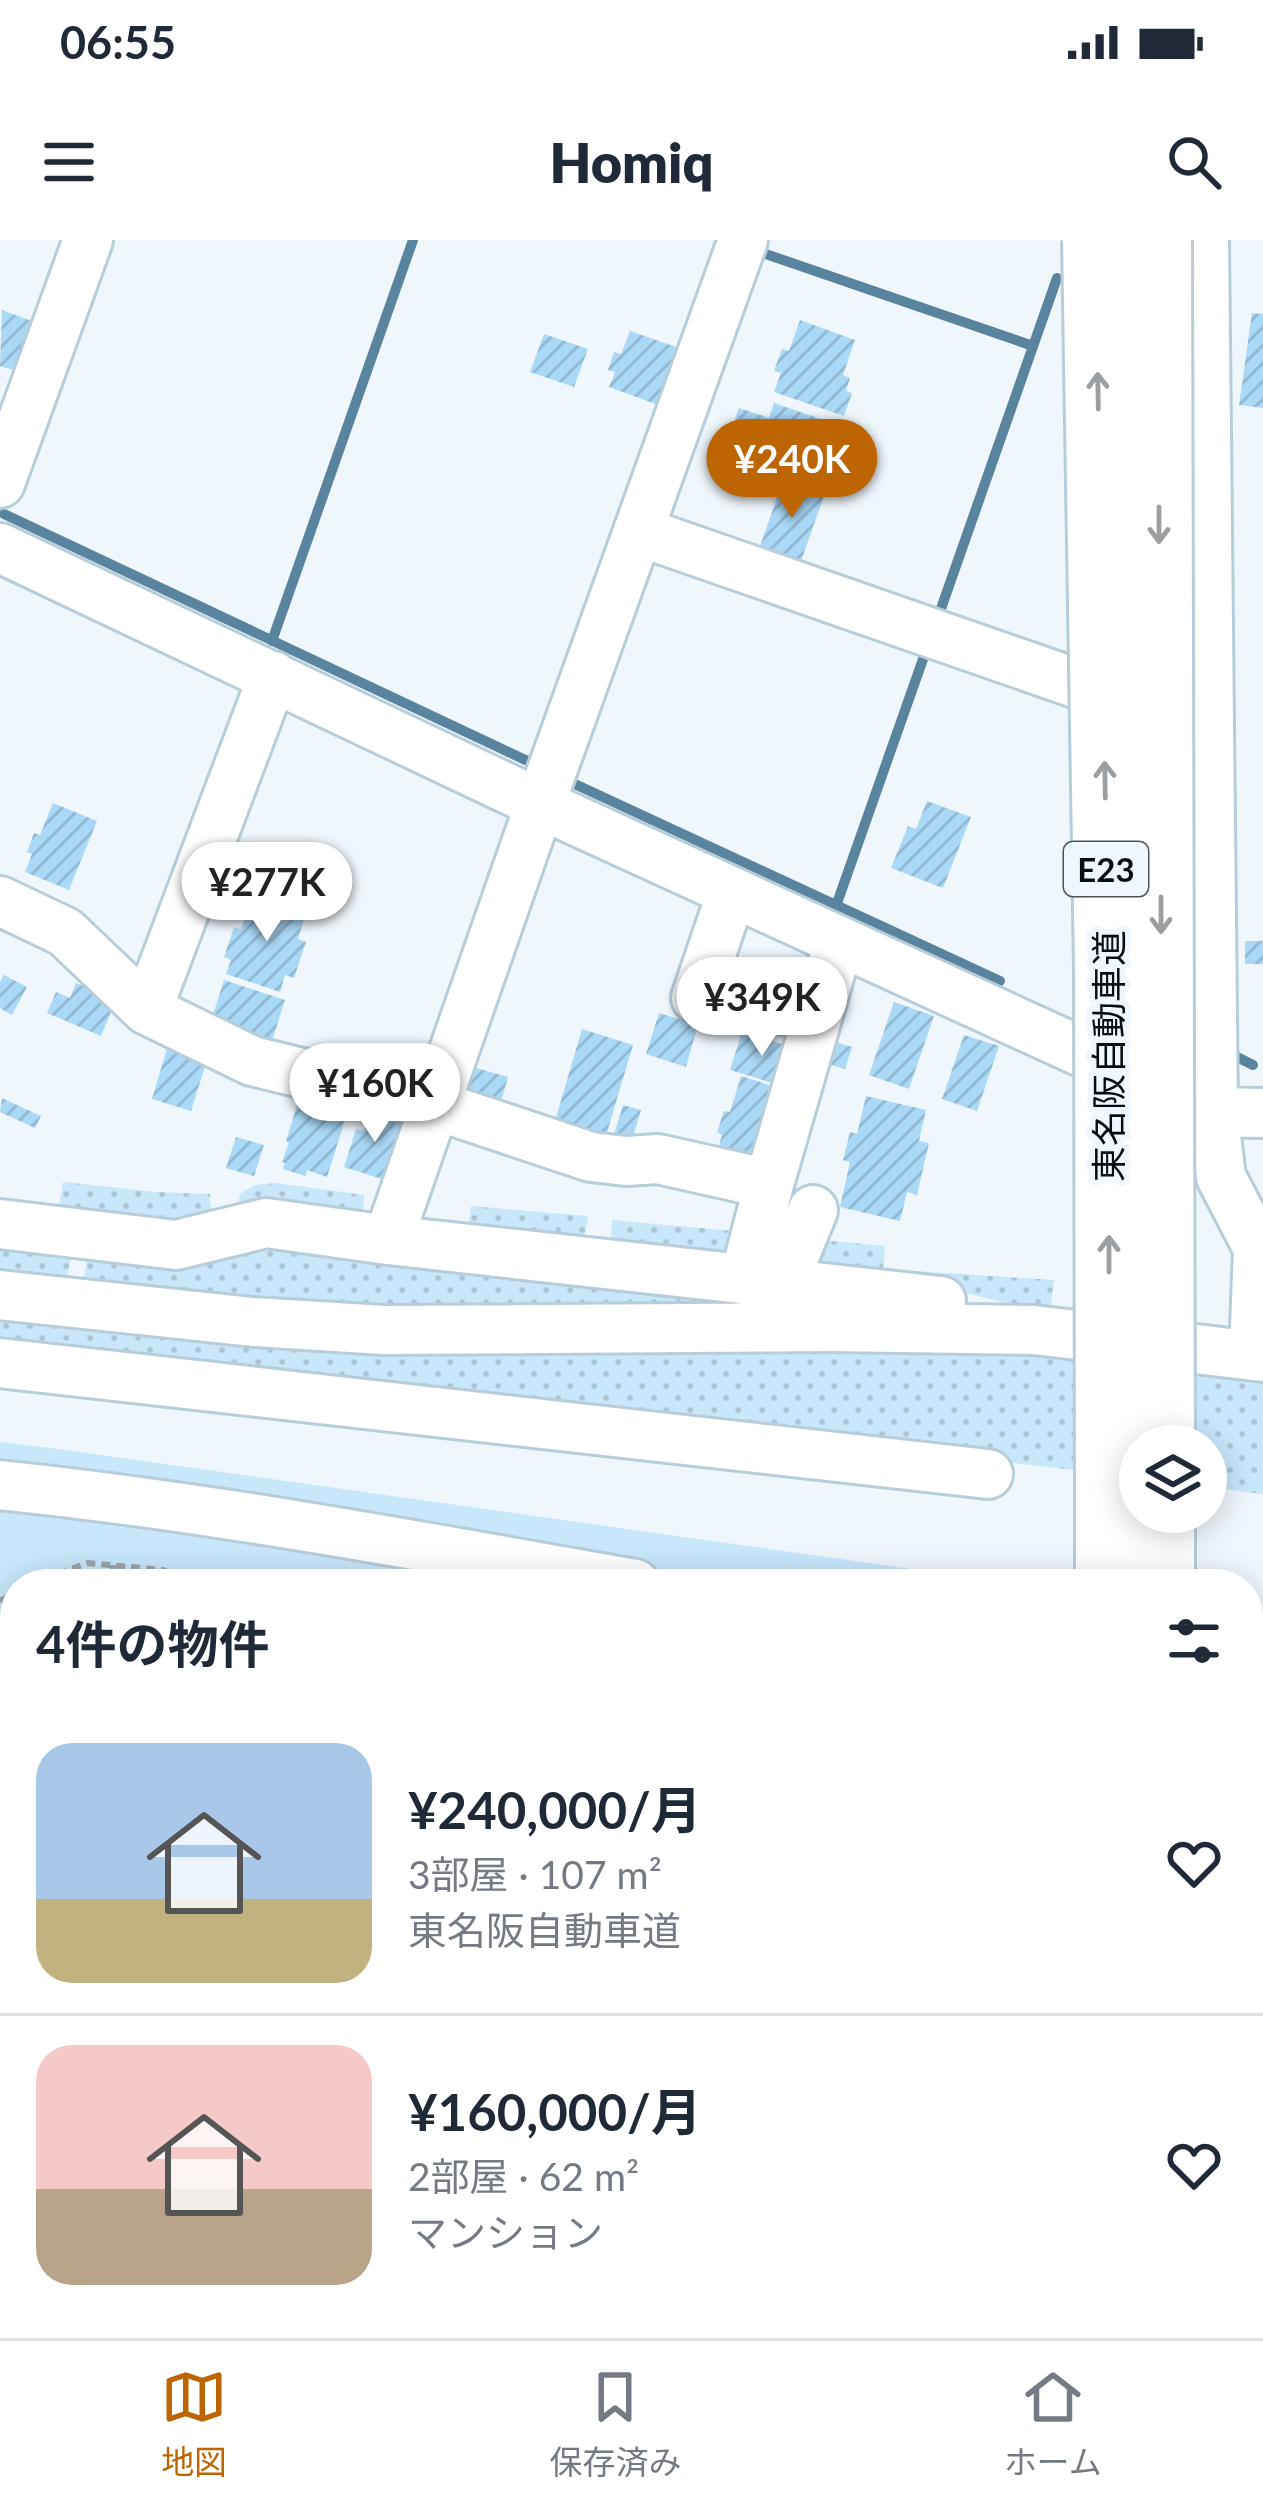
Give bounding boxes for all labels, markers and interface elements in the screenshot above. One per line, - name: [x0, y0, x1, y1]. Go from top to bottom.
- text: 06:55: [60, 15, 176, 69]
- icon: menu: [36, 129, 102, 195]
- icon: search: [1161, 129, 1227, 195]
- text: Homiq: [550, 130, 713, 195]
- one-way arrow: [1087, 372, 1110, 411]
- pin: ¥240K: [708, 419, 876, 521]
- text: ¥240K: [733, 435, 851, 481]
- one-way arrow: [1148, 505, 1170, 544]
- one-way arrow: [1094, 761, 1116, 800]
- pin: ¥277K: [183, 842, 351, 944]
- road number: E23: [1064, 842, 1148, 896]
- text: ¥277K: [208, 858, 326, 904]
- one-way arrow: [1150, 895, 1172, 934]
- street label: 東名阪自動車道: [1086, 930, 1130, 1182]
- pin: ¥349K: [678, 957, 846, 1059]
- text: ¥349K: [703, 973, 821, 1019]
- pin: ¥160K: [291, 1043, 459, 1145]
- text: ¥160K: [316, 1059, 434, 1105]
- one-way arrow: [1098, 1235, 1120, 1274]
- map controls: [1119, 1425, 1227, 1533]
- button: layers: [1119, 1425, 1227, 1533]
- icon: filters: [1161, 1608, 1227, 1674]
- text: 4件の物件: [36, 1613, 270, 1674]
- text: ¥240,000/月: [408, 1779, 702, 1840]
- icon: home: [132, 1791, 276, 1935]
- icon: heart: [1161, 1830, 1227, 1896]
- text: 3部屋 · 107 m²: [408, 1851, 662, 1897]
- text: 東名阪自動車道: [408, 1907, 681, 1953]
- text: ¥160,000/月: [408, 2081, 702, 2142]
- icon: home: [132, 2093, 276, 2237]
- icon: heart: [1161, 2132, 1227, 2198]
- text: 2部屋 · 62 m²: [408, 2153, 639, 2199]
- text: マンション: [408, 2209, 603, 2255]
- tab: 地図: [161, 2364, 227, 2484]
- tab: 保存済み: [549, 2364, 681, 2484]
- tab: ホーム: [1004, 2364, 1102, 2484]

